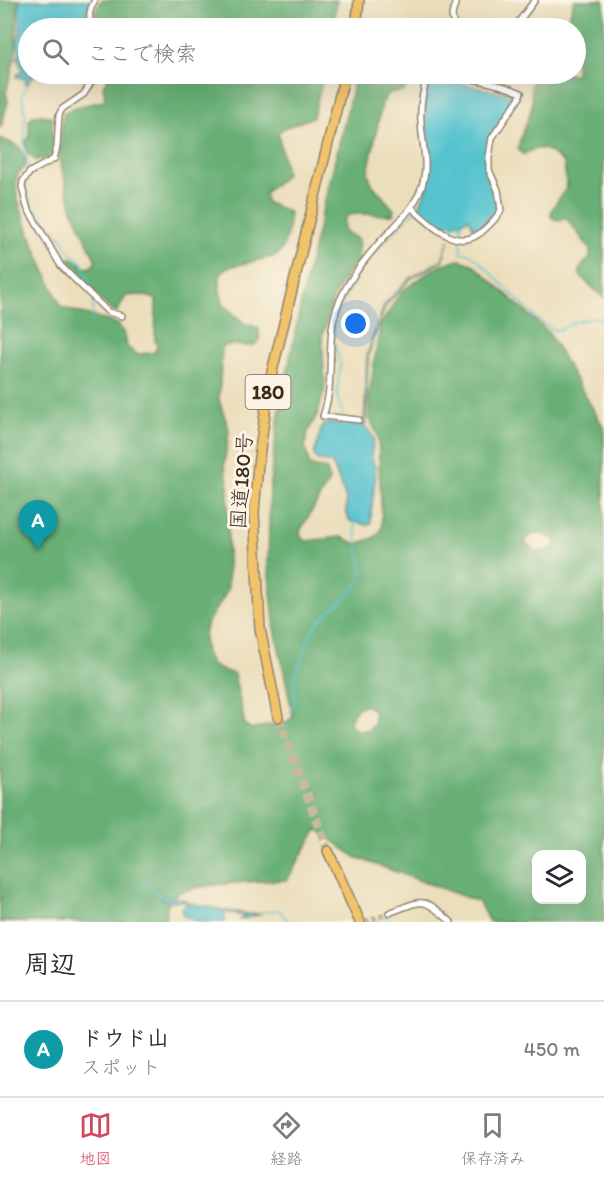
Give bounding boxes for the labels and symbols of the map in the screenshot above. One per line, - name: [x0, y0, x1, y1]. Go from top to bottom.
- your location: [341, 309, 370, 338]
- road number: 180: [246, 375, 290, 409]
- street label: 国道180号: [225, 432, 257, 530]
- pin: A: [18, 500, 57, 550]

